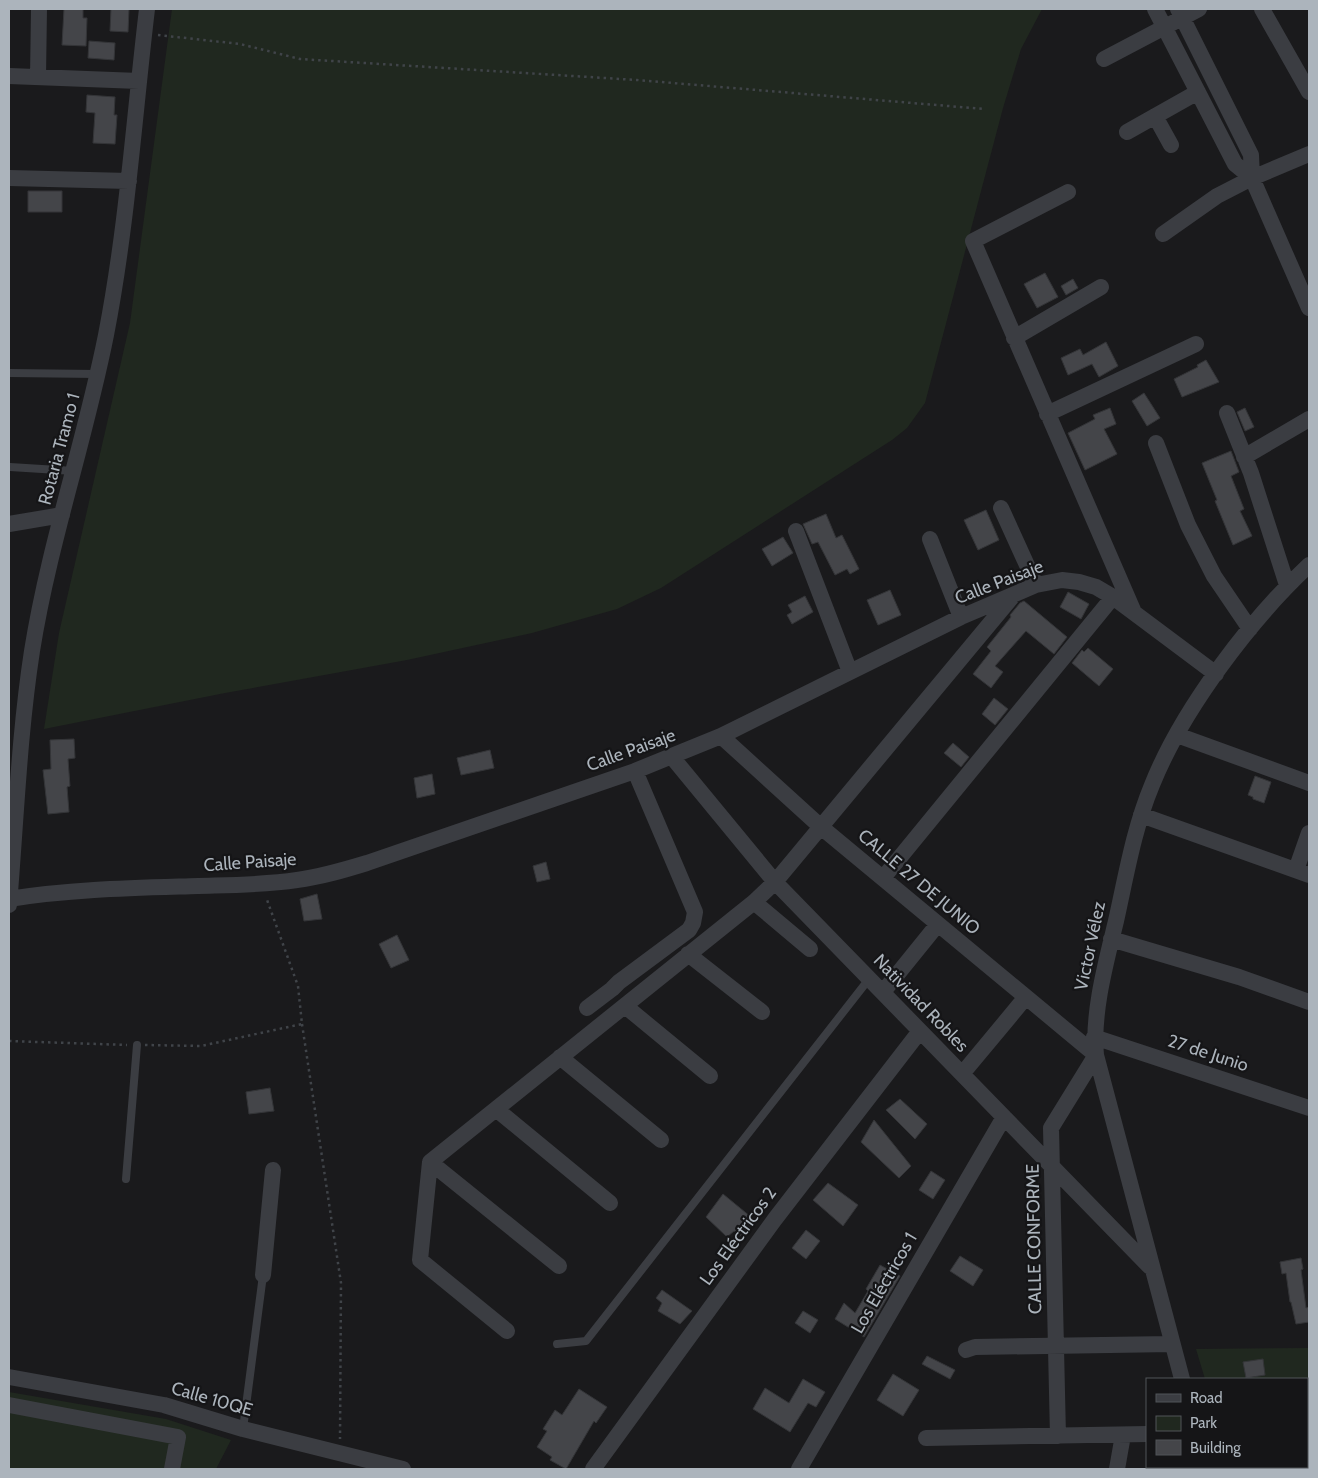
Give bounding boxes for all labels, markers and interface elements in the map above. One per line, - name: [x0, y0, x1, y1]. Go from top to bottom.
- street label: Rotaria Tramo 1: [33, 391, 85, 507]
- street label: Calle Paisaje: [952, 555, 1046, 609]
- street label: Calle Paisaje: [584, 724, 678, 776]
- street label: CALLE 27 DE JUNIO: [853, 825, 985, 940]
- street label: Calle Paisaje: [203, 848, 297, 876]
- street label: Victor Vélez: [1070, 899, 1110, 992]
- street label: Natividad Robles: [869, 950, 973, 1056]
- street label: 27 de Junio: [1165, 1030, 1251, 1076]
- street label: CALLE CONFORME: [1022, 1164, 1046, 1314]
- street label: Los Eléctricos 2: [695, 1183, 781, 1289]
- street label: Los Eléctricos 1: [846, 1229, 922, 1337]
- street label: Calle 10QE: [169, 1377, 255, 1421]
- legend: [1146, 1378, 1308, 1468]
- text: Road: [1190, 1389, 1223, 1407]
- text: Park: [1190, 1414, 1217, 1432]
- text: Building: [1190, 1439, 1241, 1457]

